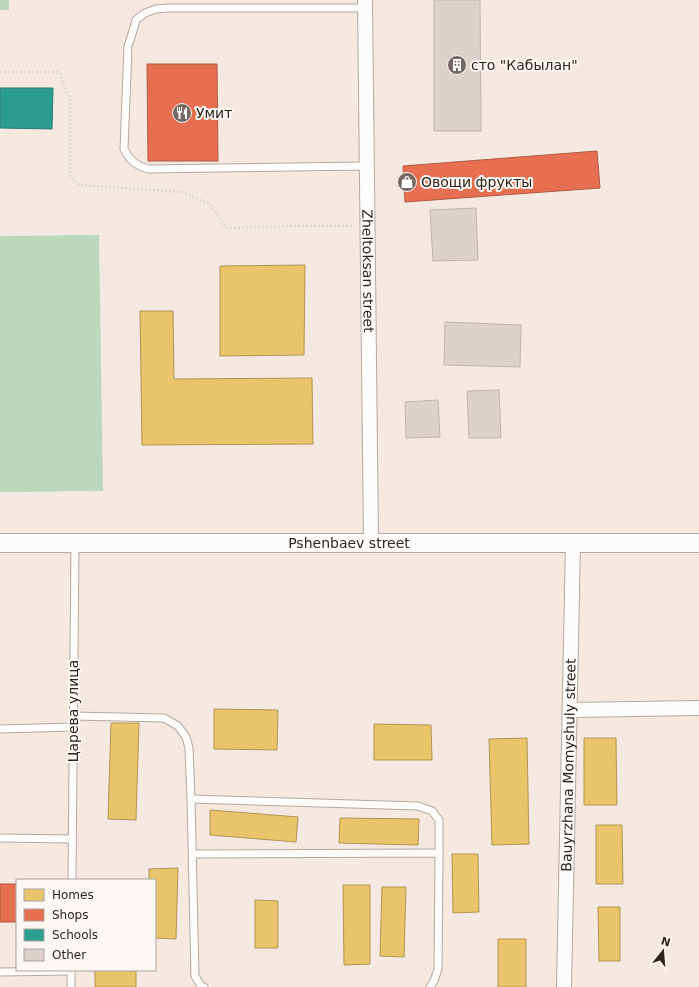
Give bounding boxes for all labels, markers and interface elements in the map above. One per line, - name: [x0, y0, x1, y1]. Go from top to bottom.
- building icon: сто "Кабылан": [446, 54, 468, 76]
- place label: сто "Кабылан": [471, 57, 578, 73]
- restaurant icon: Умит: [171, 102, 193, 124]
- place label: Умит: [196, 105, 232, 121]
- shop icon: Овощи фрукты: [396, 171, 418, 193]
- place label: Овощи фрукты: [421, 174, 532, 190]
- street label: Zheltoksan street: [359, 209, 377, 333]
- street label: Pshenbaev street: [288, 535, 410, 551]
- street label: Bauyrzhana Momyshuly street: [558, 658, 579, 872]
- street label: Царева улица: [65, 660, 81, 762]
- legend: [16, 879, 156, 971]
- text: Homes: [52, 888, 94, 902]
- text: Shops: [52, 908, 88, 922]
- text: Schools: [52, 928, 98, 942]
- north arrow: [643, 931, 683, 971]
- text: N: [659, 934, 672, 949]
- text: Other: [52, 948, 86, 962]

